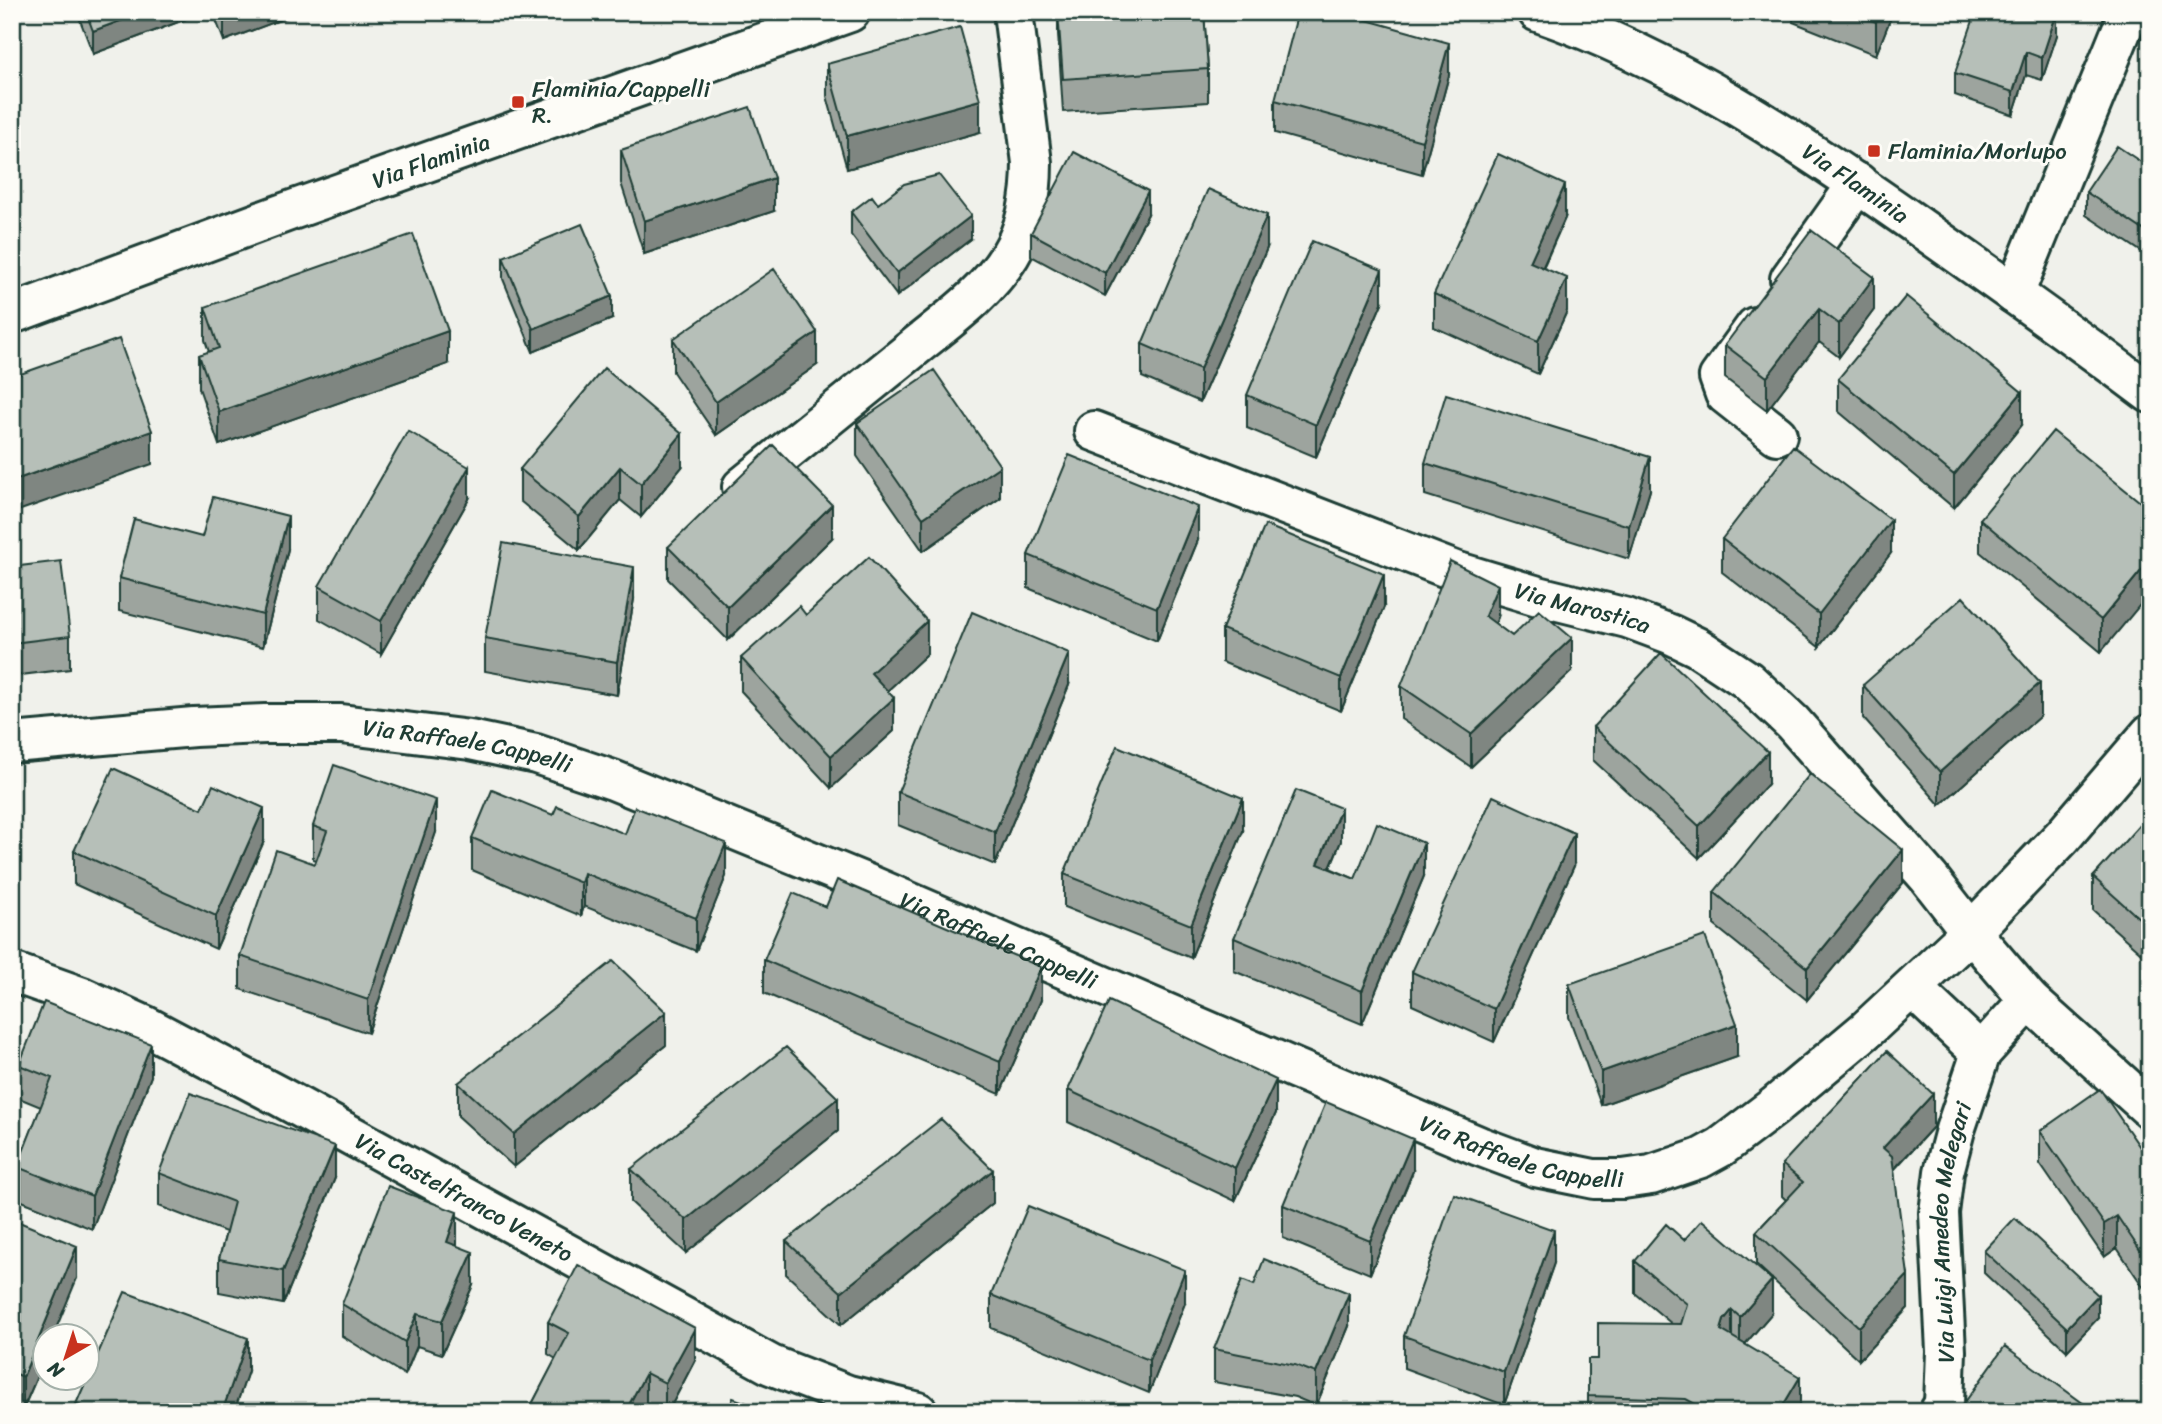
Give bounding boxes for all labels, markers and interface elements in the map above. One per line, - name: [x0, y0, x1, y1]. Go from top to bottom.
- place label: Flaminia/Cappelli R.: [532, 69, 711, 136]
- marker: Flaminia/Cappelli R.: [510, 94, 526, 110]
- street label: Via Flaminia: [366, 121, 496, 201]
- place label: Flaminia/Morlupo: [1888, 131, 2067, 172]
- street label: Via Flaminia: [1793, 132, 1918, 235]
- marker: Flaminia/Morlupo: [1866, 143, 1882, 159]
- street label: Via Marostica: [1509, 570, 1657, 646]
- street label: Via Raffaele Cappelli: [360, 707, 578, 786]
- street label: Via Raffaele Cappelli: [893, 880, 1104, 1002]
- street label: Via Luigi Amedeo Melegari: [1919, 1096, 1984, 1364]
- street label: Via Raffaele Cappelli: [1413, 1103, 1624, 1200]
- street label: Via Castelfranco Veneto: [347, 1121, 581, 1274]
- north arrow: [32, 1322, 102, 1392]
- text: N: [39, 1352, 72, 1387]

